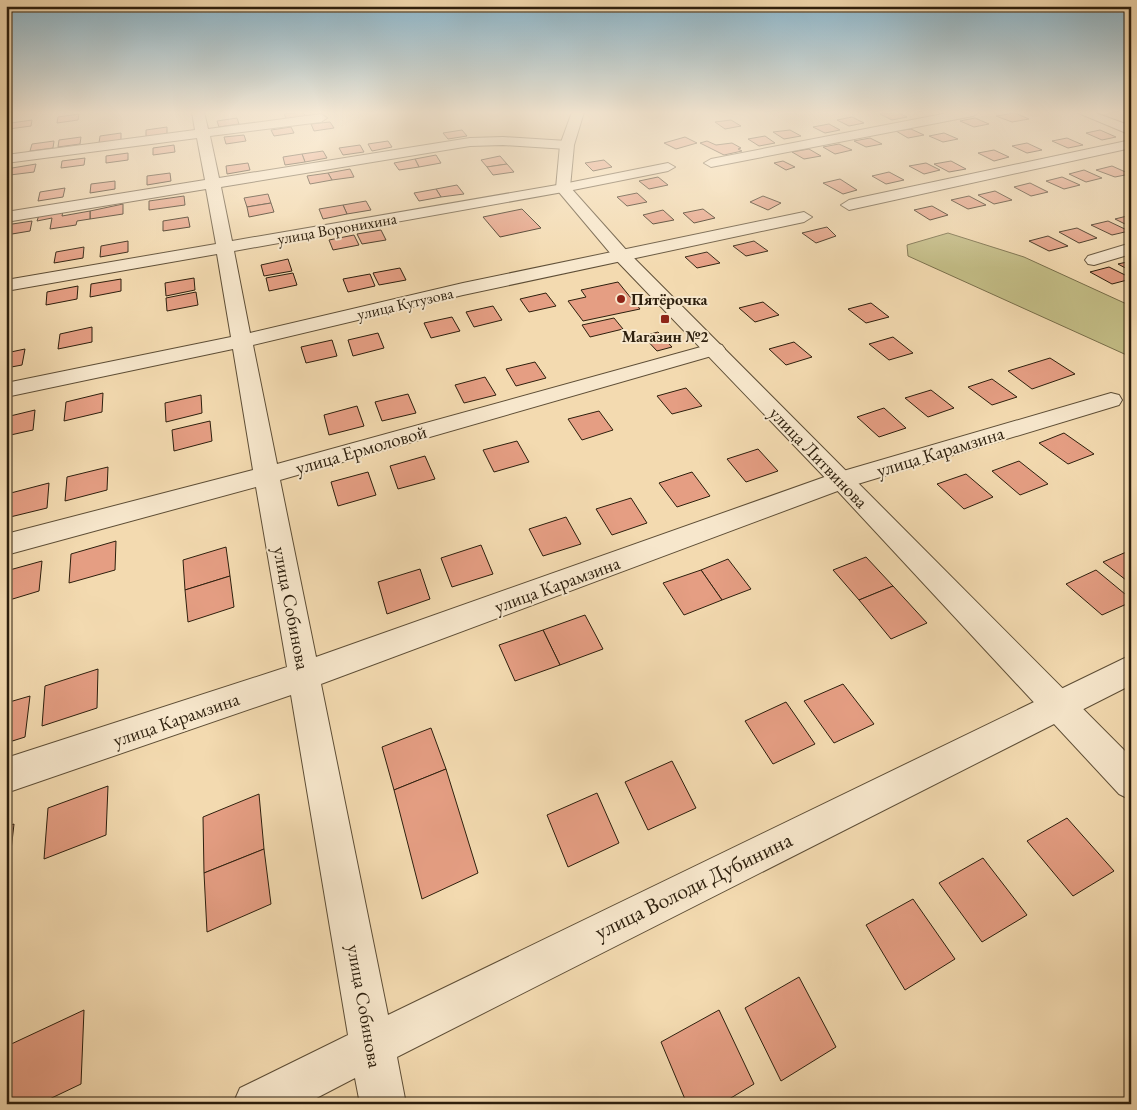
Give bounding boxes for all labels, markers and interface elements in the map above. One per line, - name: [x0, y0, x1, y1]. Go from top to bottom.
- street label: улица Воронихина: [276, 208, 399, 249]
- street label: улица Кутузова: [355, 282, 456, 325]
- place label: Пятёрочка: [631, 289, 709, 310]
- marker: Пятёрочка: [615, 293, 627, 305]
- marker: Магазин №2: [659, 313, 671, 325]
- place label: Магазин №2: [622, 326, 709, 347]
- street label: улица Литвинова: [764, 401, 874, 514]
- street label: улица Ермоловой: [293, 419, 430, 480]
- street label: улица Карамзина: [873, 420, 1007, 483]
- street label: улица Собинова: [267, 544, 316, 672]
- street label: улица Карамзина: [491, 550, 624, 619]
- street label: улица Карамзина: [110, 686, 243, 753]
- street label: улица Володи Дубинина: [590, 825, 797, 946]
- street label: улица Собинова: [341, 942, 388, 1070]

